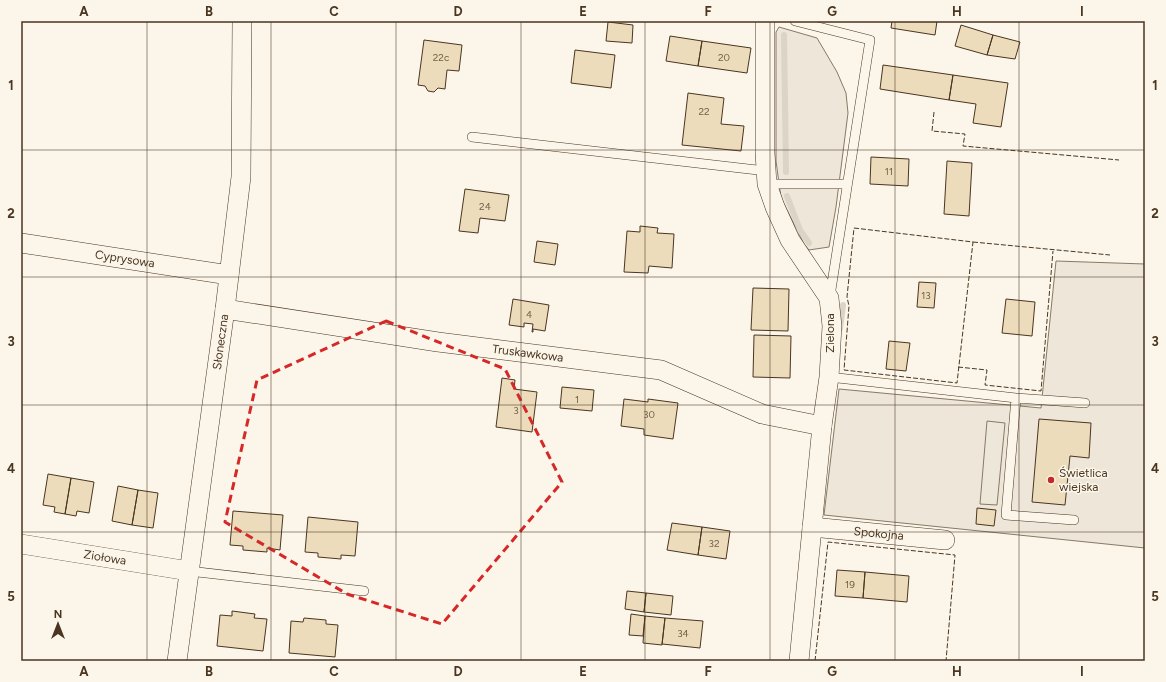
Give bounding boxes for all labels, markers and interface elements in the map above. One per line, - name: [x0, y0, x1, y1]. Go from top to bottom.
- text: A: [79, 4, 89, 19]
- text: B: [205, 4, 213, 19]
- text: C: [329, 4, 339, 19]
- text: D: [453, 4, 463, 19]
- text: E: [579, 4, 587, 19]
- text: F: [704, 4, 712, 19]
- text: G: [827, 4, 837, 19]
- text: H: [952, 4, 962, 19]
- text: I: [1080, 4, 1084, 19]
- house number: 22c: [433, 51, 450, 64]
- house number: 20: [718, 51, 730, 64]
- text: 1: [8, 78, 14, 93]
- text: 1: [1152, 78, 1158, 93]
- house number: 22: [698, 105, 710, 118]
- house number: 11: [885, 165, 893, 178]
- house number: 24: [479, 200, 491, 213]
- text: 2: [7, 206, 15, 221]
- text: 2: [1151, 206, 1159, 221]
- street label: Cyprysowa: [94, 247, 156, 270]
- house number: 13: [921, 289, 931, 302]
- house number: 4: [526, 308, 532, 321]
- street label: Słoneczna: [210, 313, 231, 371]
- street label: Zielona: [823, 313, 837, 353]
- text: 3: [7, 334, 15, 349]
- text: 3: [1151, 334, 1159, 349]
- street label: Truskawkowa: [491, 342, 564, 365]
- house number: 1: [575, 393, 579, 406]
- house number: 3: [513, 404, 519, 417]
- house number: 30: [643, 408, 655, 421]
- text: 4: [7, 461, 15, 476]
- text: 4: [1151, 461, 1159, 476]
- place label: Świetlica wiejska: [1059, 466, 1108, 494]
- marker: Świetlica wiejska: [1046, 475, 1056, 485]
- street label: Spokojna: [853, 524, 904, 543]
- house number: 32: [708, 537, 720, 550]
- street label: Ziołowa: [83, 547, 127, 568]
- house number: 19: [845, 578, 855, 591]
- text: 5: [7, 589, 15, 604]
- text: 5: [1151, 589, 1159, 604]
- north arrow: [38, 604, 78, 644]
- text: N: [54, 608, 62, 621]
- house number: 34: [677, 627, 689, 640]
- text: A: [79, 664, 89, 679]
- text: B: [205, 664, 213, 679]
- text: C: [329, 664, 339, 679]
- text: D: [453, 664, 463, 679]
- text: E: [579, 664, 587, 679]
- text: F: [704, 664, 712, 679]
- text: G: [827, 664, 837, 679]
- text: H: [952, 664, 962, 679]
- text: I: [1080, 664, 1084, 679]

